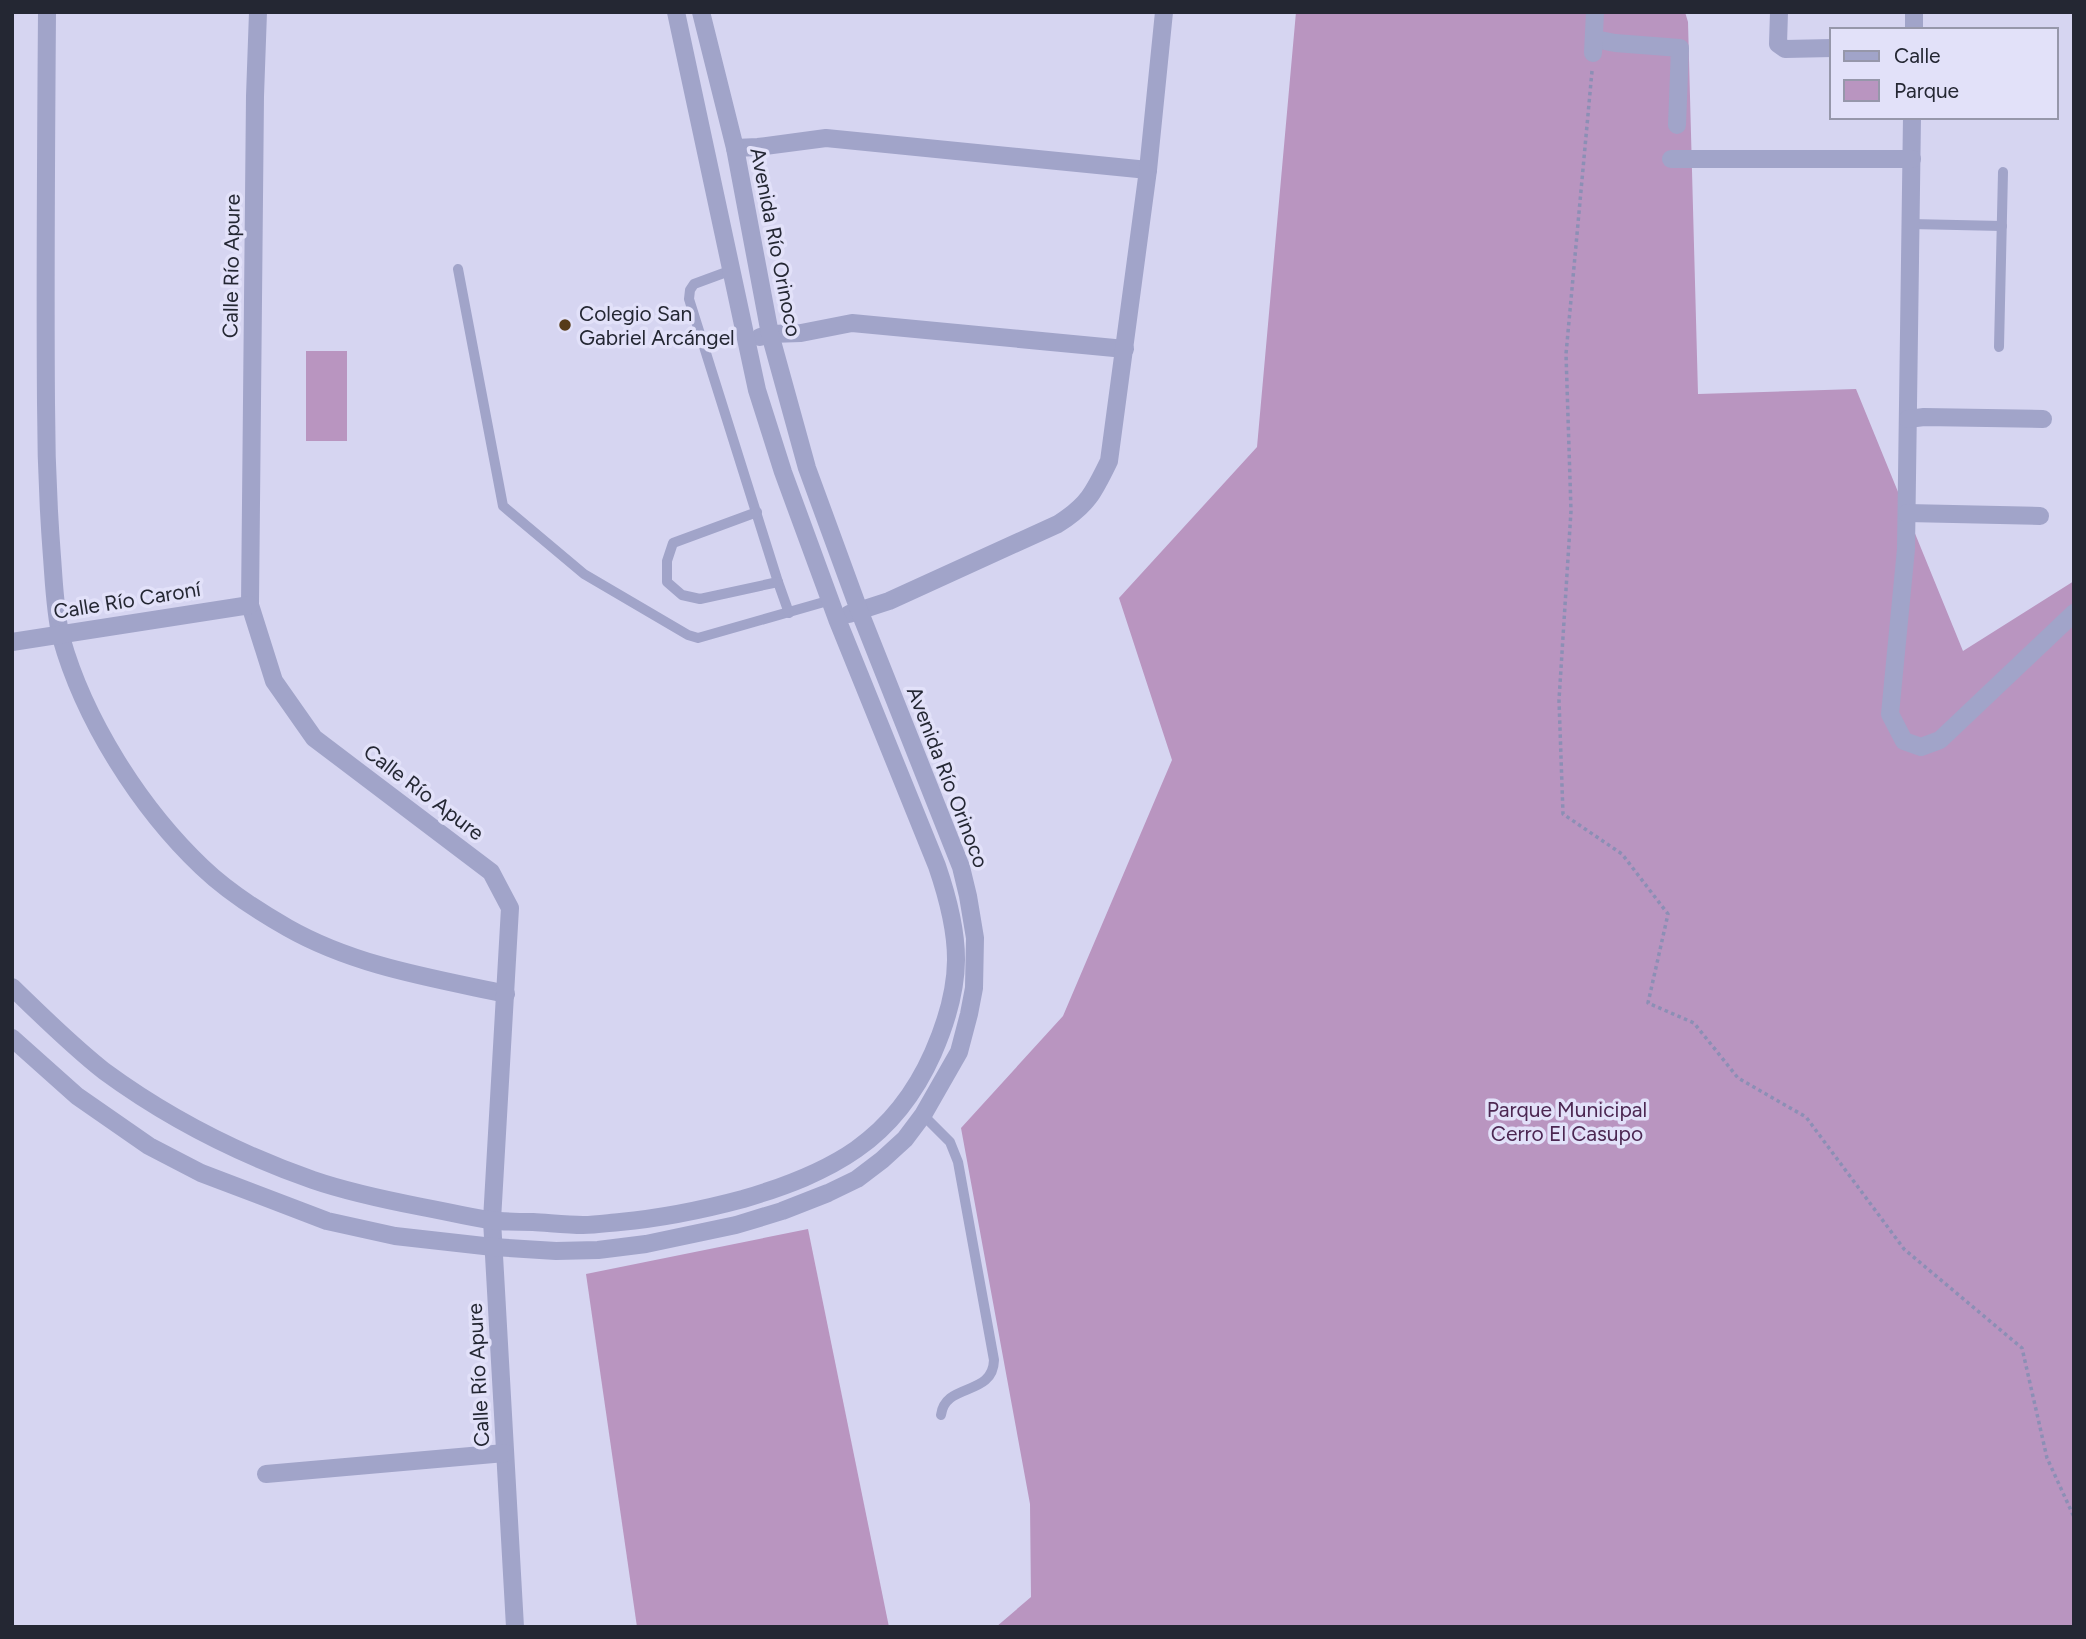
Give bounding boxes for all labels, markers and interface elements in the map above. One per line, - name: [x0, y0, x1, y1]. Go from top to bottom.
- legend: [1830, 28, 2058, 119]
- text: Calle: [1894, 43, 1941, 68]
- text: Parque: [1894, 78, 1959, 103]
- street label: Avenida Río Orinoco: [745, 145, 807, 339]
- street label: Calle Río Apure: [217, 194, 245, 338]
- place label: Colegio San Gabriel Arcángel: [579, 301, 735, 350]
- marker: Colegio San Gabriel Arcángel: [557, 317, 573, 333]
- street label: Calle Río Caroní: [52, 576, 204, 624]
- street label: Avenida Río Orinoco: [902, 683, 994, 871]
- street label: Calle Río Apure: [359, 739, 489, 845]
- park label: Parque Municipal Cerro El Casupo: [1487, 1097, 1647, 1146]
- street label: Calle Río Apure: [462, 1302, 494, 1448]

